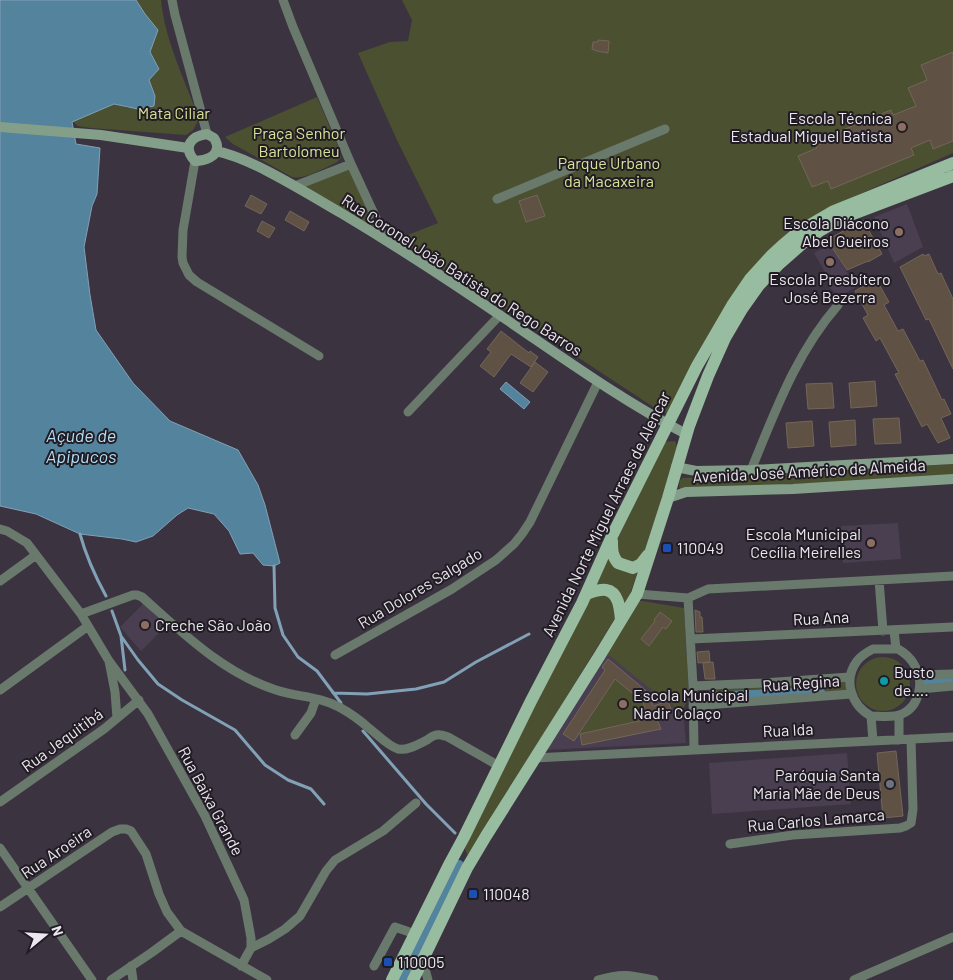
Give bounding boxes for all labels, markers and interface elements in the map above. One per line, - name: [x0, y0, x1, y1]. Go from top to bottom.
- park label: Mata Ciliar: [138, 103, 210, 122]
- place label: Escola Técnica Estadual Miguel Batista: [731, 108, 892, 145]
- marker: Escola Técnica Estadual Miguel Batista: [896, 121, 908, 133]
- park label: Praça Senhor Bartolomeu: [253, 123, 346, 160]
- park label: Parque Urbano da Macaxeira: [558, 153, 660, 190]
- street label: Rua Coronel João Batista do Rego Barros: [339, 190, 586, 360]
- place label: Escola Diácono Abel Gueiros: [783, 213, 889, 250]
- marker: Escola Diácono Abel Gueiros: [893, 226, 905, 238]
- marker: Escola Presbítero José Bezerra: [824, 256, 836, 268]
- place label: Escola Presbítero José Bezerra: [769, 269, 891, 306]
- street label: Avenida Norte Miguel Arraes de Alencar: [538, 388, 674, 640]
- water label: Açude de Apipucos: [46, 424, 116, 467]
- street label: Avenida José Américo de Almeida: [692, 455, 926, 486]
- place label: Escola Municipal Cecília Meirelles: [746, 524, 861, 561]
- marker: Escola Municipal Cecília Meirelles: [865, 537, 877, 549]
- place label: 110049: [677, 538, 723, 557]
- marker: 110049: [661, 542, 673, 554]
- street label: Rua Dolores Salgado: [354, 543, 485, 632]
- street label: Rua Ana: [792, 607, 850, 628]
- place label: Creche São João: [155, 615, 272, 634]
- marker: Creche São João: [139, 619, 151, 631]
- place label: Busto de....: [894, 662, 934, 699]
- street label: Rua Regina: [762, 670, 840, 695]
- marker: Busto de....: [878, 675, 890, 687]
- place label: Escola Municipal Nadir Colaço: [633, 685, 748, 722]
- marker: Escola Municipal Nadir Colaço: [617, 698, 629, 710]
- street label: Rua Jequitibá: [17, 704, 106, 775]
- street label: Rua Ida: [762, 719, 814, 740]
- street label: Rua Baixa Grande: [175, 743, 248, 858]
- place label: Paróquia Santa Maria Mãe de Deus: [753, 765, 880, 802]
- marker: Paróquia Santa Maria Mãe de Deus: [884, 778, 896, 790]
- street label: Rua Carlos Lamarca: [747, 804, 885, 835]
- street label: Rua Aroeira: [17, 821, 94, 882]
- place label: 110048: [483, 884, 529, 903]
- marker: 110048: [467, 888, 479, 900]
- north arrow: [20, 910, 70, 960]
- text: N: [48, 924, 67, 938]
- place label: 110005: [398, 952, 445, 971]
- marker: 110005: [382, 956, 394, 968]

